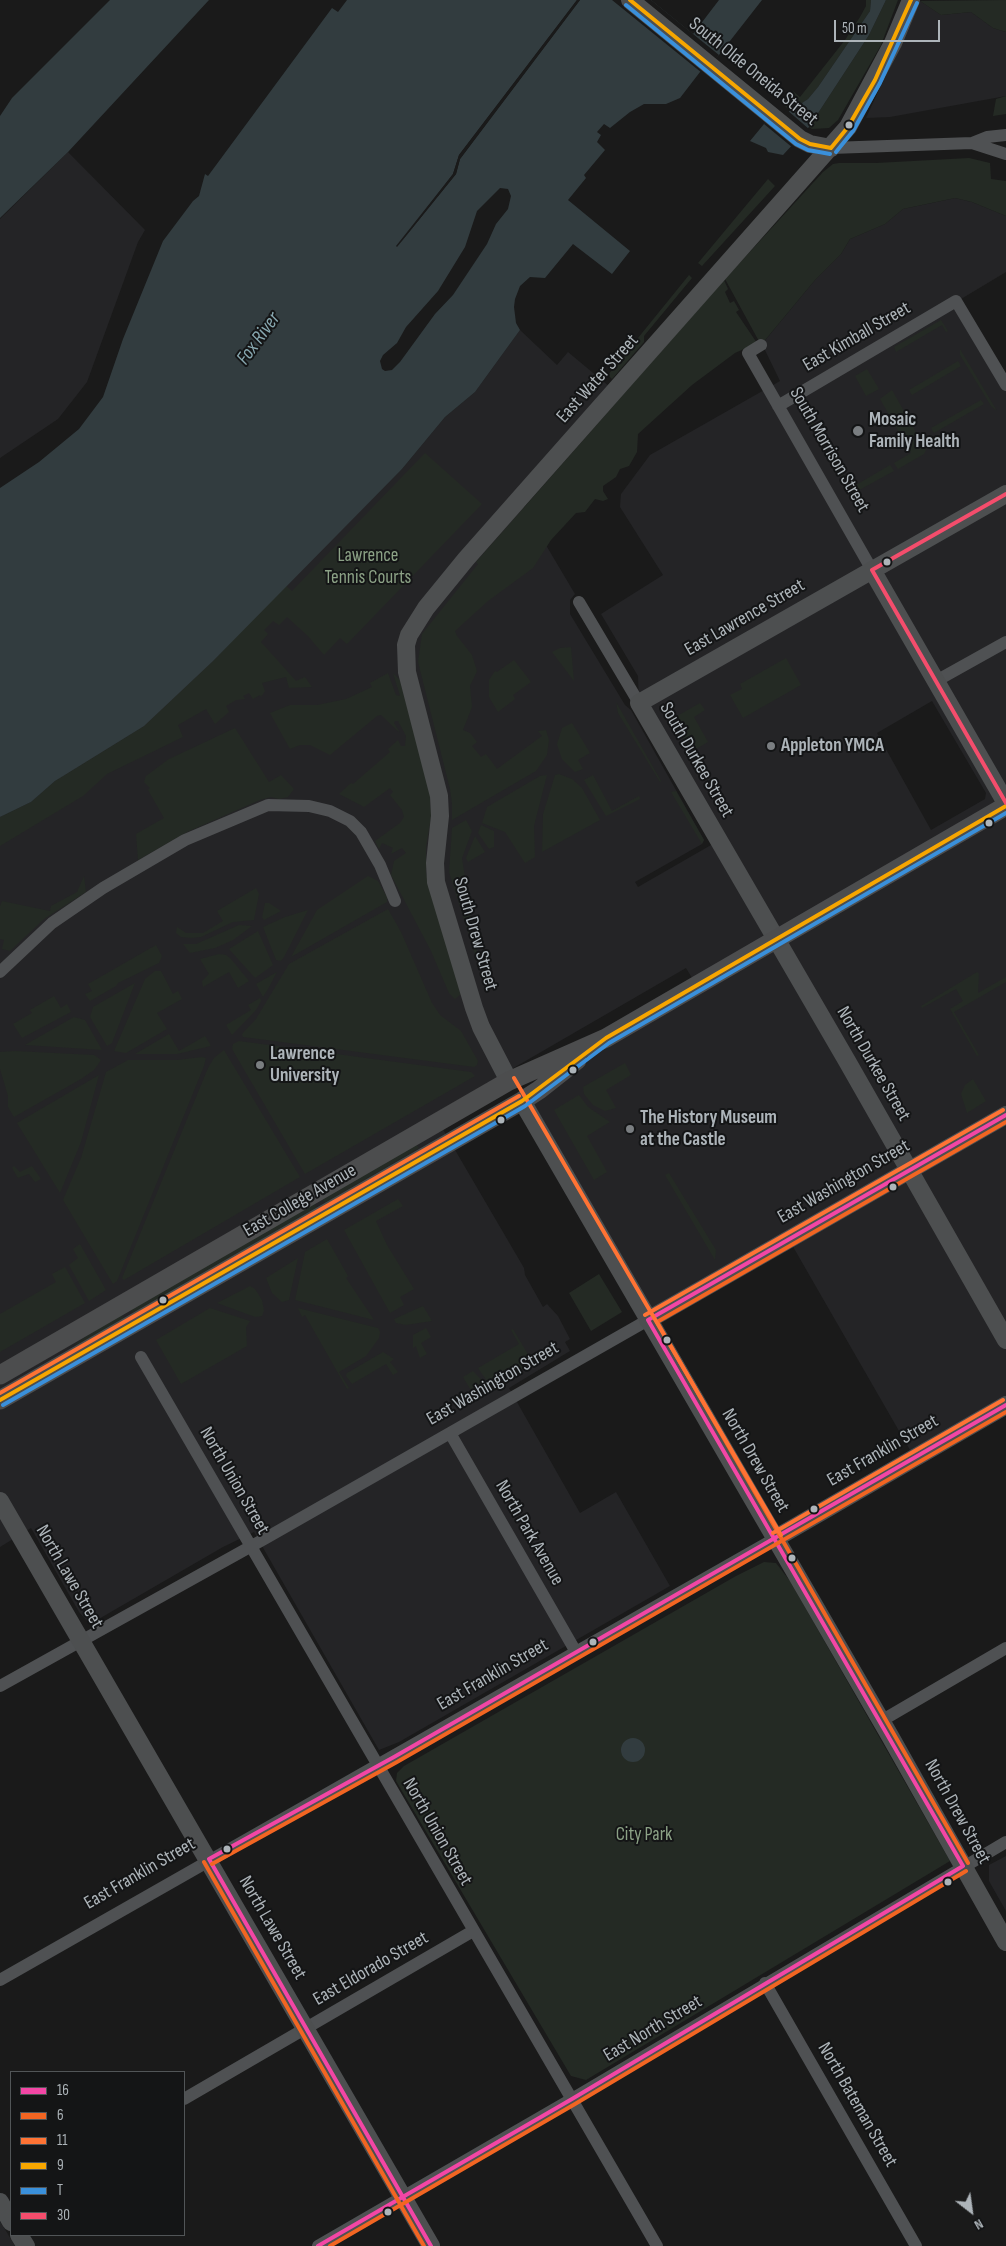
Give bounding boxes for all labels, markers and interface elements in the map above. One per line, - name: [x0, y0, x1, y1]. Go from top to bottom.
- scale bar: [836, 10, 942, 42]
- street label: South Olde Oneida Street: [684, 13, 822, 131]
- text: 50 m: [842, 19, 867, 38]
- unlabelled marker: [844, 120, 854, 130]
- street label: East Kimball Street: [799, 297, 915, 377]
- water label: Fox River: [232, 308, 286, 370]
- street label: East Water Street: [552, 330, 644, 428]
- street label: South Morrison Street: [784, 383, 874, 517]
- place label: Mosaic Family Health: [869, 409, 960, 453]
- marker: Mosaic Family Health: [851, 424, 865, 438]
- park label: Lawrence Tennis Courts: [325, 545, 411, 589]
- unlabelled marker: [882, 557, 892, 567]
- street label: East Lawrence Street: [681, 574, 809, 662]
- street label: South Durkee Street: [654, 698, 738, 822]
- place label: Appleton YMCA: [781, 735, 884, 757]
- marker: Appleton YMCA: [765, 740, 777, 752]
- unlabelled marker: [984, 818, 994, 828]
- street label: South Drew Street: [448, 875, 502, 993]
- street label: North Durkee Street: [831, 1003, 915, 1125]
- place label: Lawrence University: [270, 1043, 339, 1087]
- marker: Lawrence University: [254, 1059, 266, 1071]
- unlabelled marker: [568, 1065, 578, 1075]
- place label: The History Museum at the Castle: [640, 1107, 777, 1151]
- unlabelled marker: [496, 1115, 506, 1125]
- marker: The History Museum at the Castle: [624, 1123, 636, 1135]
- street label: East Washington Street: [774, 1135, 914, 1229]
- street label: East College Avenue: [239, 1159, 361, 1243]
- unlabelled marker: [888, 1182, 898, 1192]
- unlabelled marker: [158, 1295, 168, 1305]
- unlabelled marker: [662, 1335, 672, 1345]
- street label: East Washington Street: [423, 1337, 563, 1431]
- street label: North Drew Street: [716, 1405, 794, 1517]
- street label: East Franklin Street: [824, 1410, 942, 1492]
- street label: North Union Street: [194, 1423, 274, 1539]
- street label: North Park Avenue: [490, 1476, 568, 1590]
- unlabelled marker: [809, 1504, 819, 1514]
- street label: North Lawe Street: [30, 1521, 108, 1633]
- unlabelled marker: [787, 1553, 797, 1563]
- street label: East Franklin Street: [434, 1634, 552, 1716]
- unlabelled marker: [588, 1637, 598, 1647]
- street label: North Drew Street: [919, 1756, 995, 1868]
- street label: North Union Street: [397, 1774, 477, 1890]
- park label: City Park: [616, 1824, 672, 1846]
- street label: East Franklin Street: [81, 1833, 199, 1915]
- unlabelled marker: [222, 1844, 232, 1854]
- street label: North Lawe Street: [233, 1872, 311, 1984]
- unlabelled marker: [943, 1877, 953, 1887]
- street label: East Eldorado Street: [309, 1927, 433, 2011]
- street label: East North Street: [600, 1991, 706, 2067]
- street label: North Bateman Street: [812, 2039, 902, 2171]
- legend: [10, 2071, 185, 2236]
- text: 16: [57, 2081, 69, 2100]
- text: 6: [57, 2106, 64, 2125]
- text: 11: [57, 2131, 68, 2150]
- text: 9: [57, 2156, 64, 2175]
- text: T: [57, 2181, 63, 2200]
- north arrow: [946, 2186, 996, 2236]
- text: 30: [57, 2206, 70, 2225]
- unlabelled marker: [383, 2207, 393, 2217]
- text: N: [971, 2215, 986, 2234]

